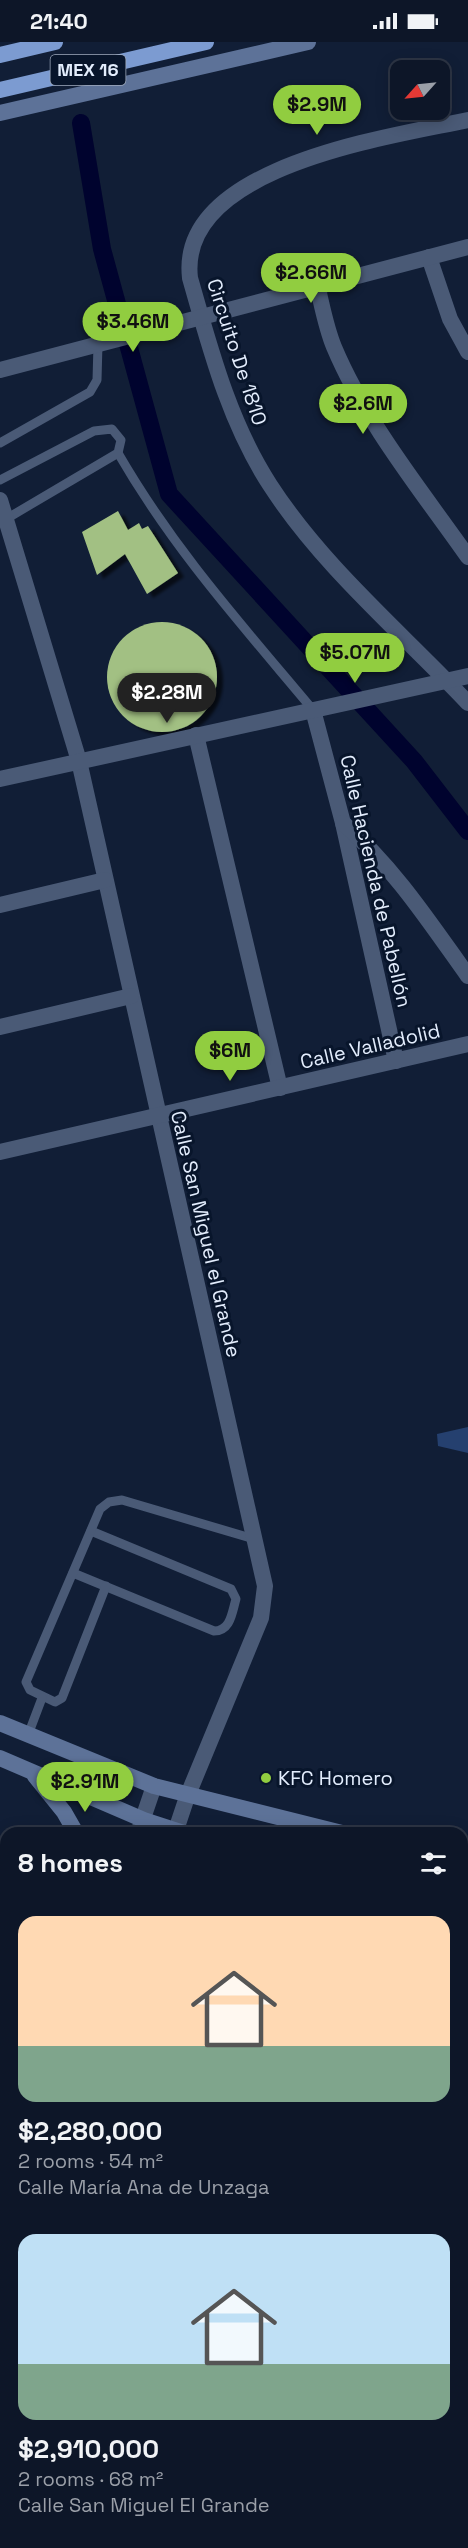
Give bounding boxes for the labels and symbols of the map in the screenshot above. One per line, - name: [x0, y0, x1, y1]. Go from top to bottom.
- road number: MEX 16: [50, 55, 125, 85]
- north arrow: [390, 60, 450, 120]
- pin: $2.9M: [275, 85, 359, 136]
- pin: $2.66M: [262, 253, 360, 304]
- street label: Circuito De 1810: [201, 275, 273, 429]
- pin: $3.46M: [84, 302, 182, 353]
- pin: $2.6M: [321, 384, 405, 435]
- pin: $5.07M: [306, 633, 404, 684]
- pin: $2.28M: [118, 673, 216, 724]
- street label: Calle Hacienda de Pabellón: [334, 752, 418, 1010]
- street label: Calle Valladolid: [297, 1017, 443, 1075]
- pin: $6M: [201, 1031, 259, 1082]
- street label: Calle San Miguel el Grande: [165, 1108, 247, 1360]
- pin: $2.91M: [36, 1762, 134, 1813]
- place label: KFC Homero: [278, 1765, 393, 1791]
- marker: KFC Homero: [259, 1771, 273, 1785]

